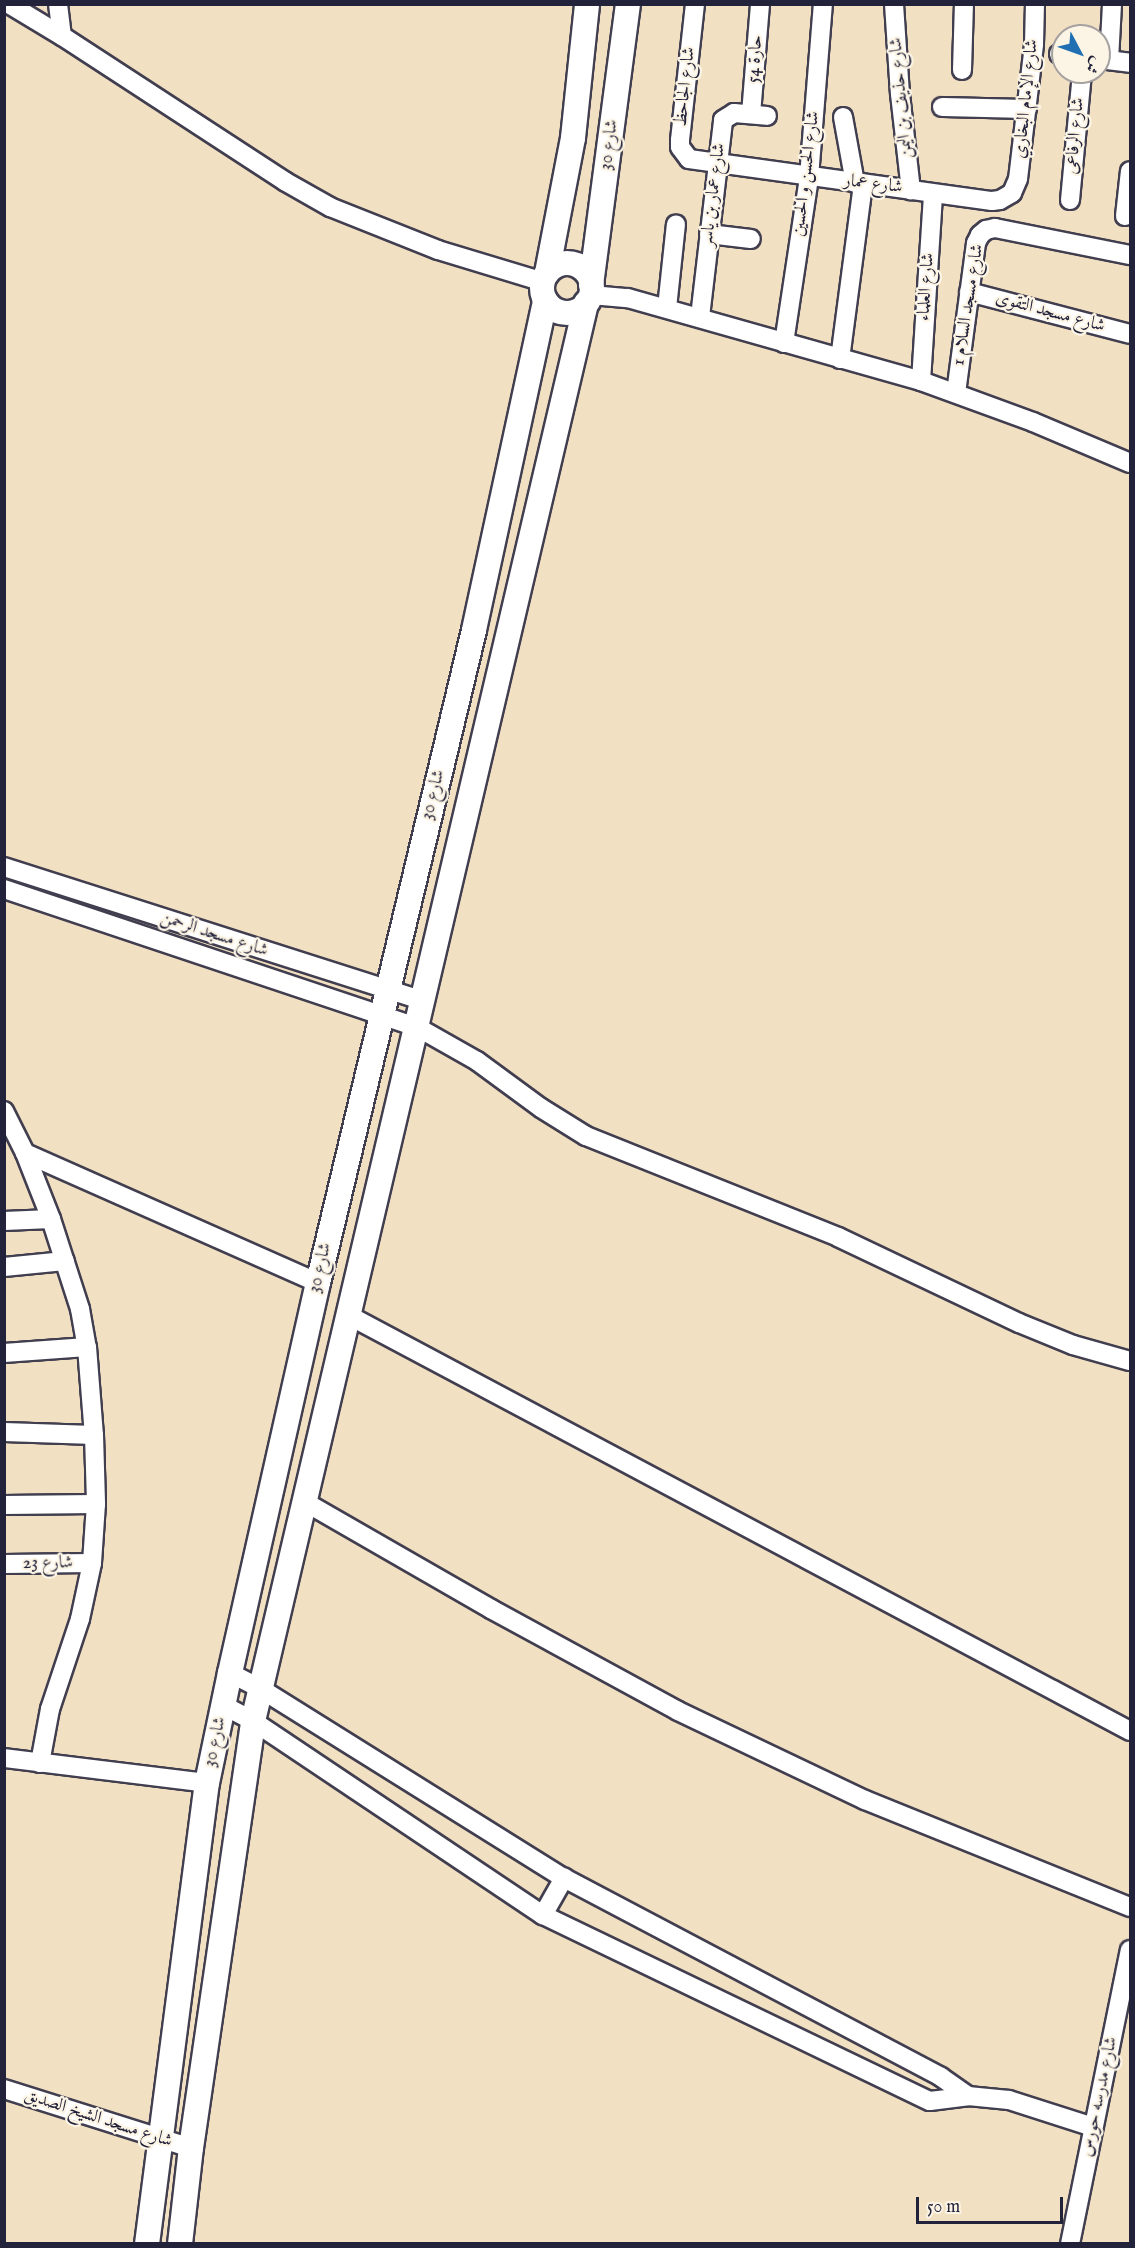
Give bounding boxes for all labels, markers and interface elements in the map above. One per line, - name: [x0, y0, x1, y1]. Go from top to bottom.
- north arrow: [1051, 24, 1111, 84]
- street label: حارة 54: [744, 34, 768, 84]
- street label: شارع حذيف بن اليمن: [886, 37, 918, 159]
- street label: شارع الإمام البخاري: [1010, 38, 1044, 160]
- street label: شارع الجاحظ: [671, 46, 701, 128]
- text: ش: [1080, 52, 1106, 77]
- street label: شارع الرفاعى: [1062, 97, 1090, 175]
- street label: شارع الحسن و الحسين: [789, 110, 825, 238]
- street label: شارع 30: [596, 119, 624, 171]
- street label: شارع عمار بن ياسر: [697, 142, 731, 248]
- street label: شارع عمار: [842, 171, 904, 199]
- street label: شارع مسجد السلام 1: [949, 243, 989, 367]
- street label: شارع العلماء: [914, 252, 940, 322]
- street label: شارع مسجد التقوى: [993, 288, 1107, 338]
- street label: شارع 30: [417, 768, 451, 822]
- street label: شارع مسجد الرحمن: [158, 907, 270, 963]
- street label: شارع 30: [305, 1241, 337, 1295]
- street label: شارع 23: [23, 1553, 73, 1575]
- street label: شارع 30: [200, 1715, 232, 1769]
- street label: شارع مدرسه حورس: [1077, 2035, 1123, 2159]
- street label: شارع مسجد الشيخ الصديق: [21, 2085, 175, 2153]
- scale bar: [919, 2185, 1066, 2223]
- text: 50 m: [927, 2196, 960, 2219]

